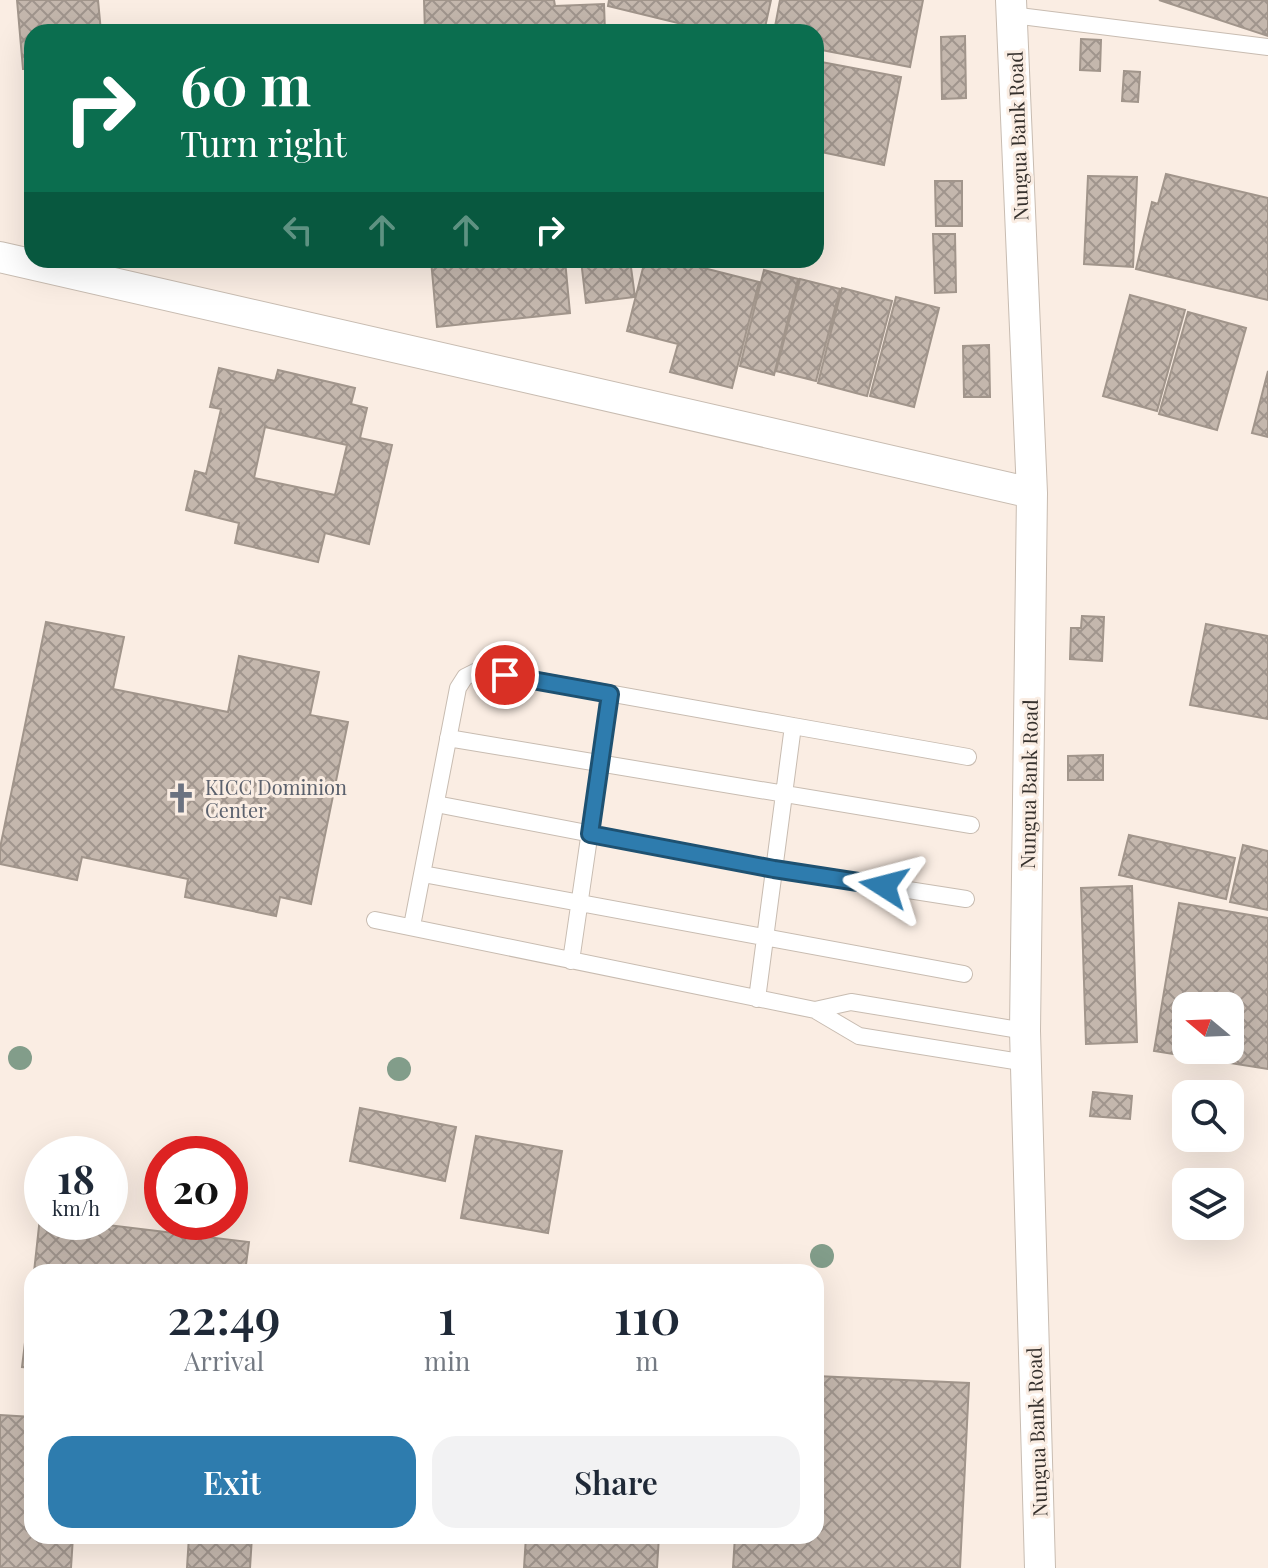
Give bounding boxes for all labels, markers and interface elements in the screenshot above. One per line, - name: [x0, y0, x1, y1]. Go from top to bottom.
- text: 60 m: [180, 46, 311, 121]
- street label: Nungua Bank Road: [1001, 50, 1033, 221]
- icon: right: [48, 56, 152, 160]
- text: Turn right: [180, 118, 347, 166]
- icon: left: [276, 208, 320, 252]
- icon: ahead: [360, 208, 404, 252]
- icon: ahead: [444, 208, 488, 252]
- icon: right: [528, 208, 572, 252]
- pin: [471, 641, 539, 709]
- icon: arrive: [483, 653, 527, 697]
- street label: Nungua Bank Road: [1013, 699, 1043, 869]
- place label: KICC Dominion Center: [205, 773, 347, 823]
- church icon: KICC Dominion Center: [164, 781, 198, 815]
- position arrow: [842, 844, 926, 928]
- north arrow: [1172, 992, 1244, 1064]
- map controls: [1172, 992, 1244, 1240]
- button: search: [1172, 1080, 1244, 1152]
- speed limit sign: 20: [144, 1136, 248, 1240]
- text: 18: [57, 1151, 95, 1204]
- button: layers: [1172, 1168, 1244, 1240]
- text: km/h: [52, 1194, 100, 1221]
- text: 22:49: [168, 1283, 281, 1347]
- text: 1: [438, 1283, 456, 1347]
- text: 110: [614, 1283, 680, 1347]
- text: Arrival: [184, 1343, 264, 1378]
- text: min: [424, 1343, 470, 1378]
- text: m: [636, 1343, 659, 1378]
- street label: Nungua Bank Road: [1020, 1346, 1052, 1517]
- button: Exit: [48, 1436, 416, 1528]
- button: Share: [432, 1436, 800, 1528]

